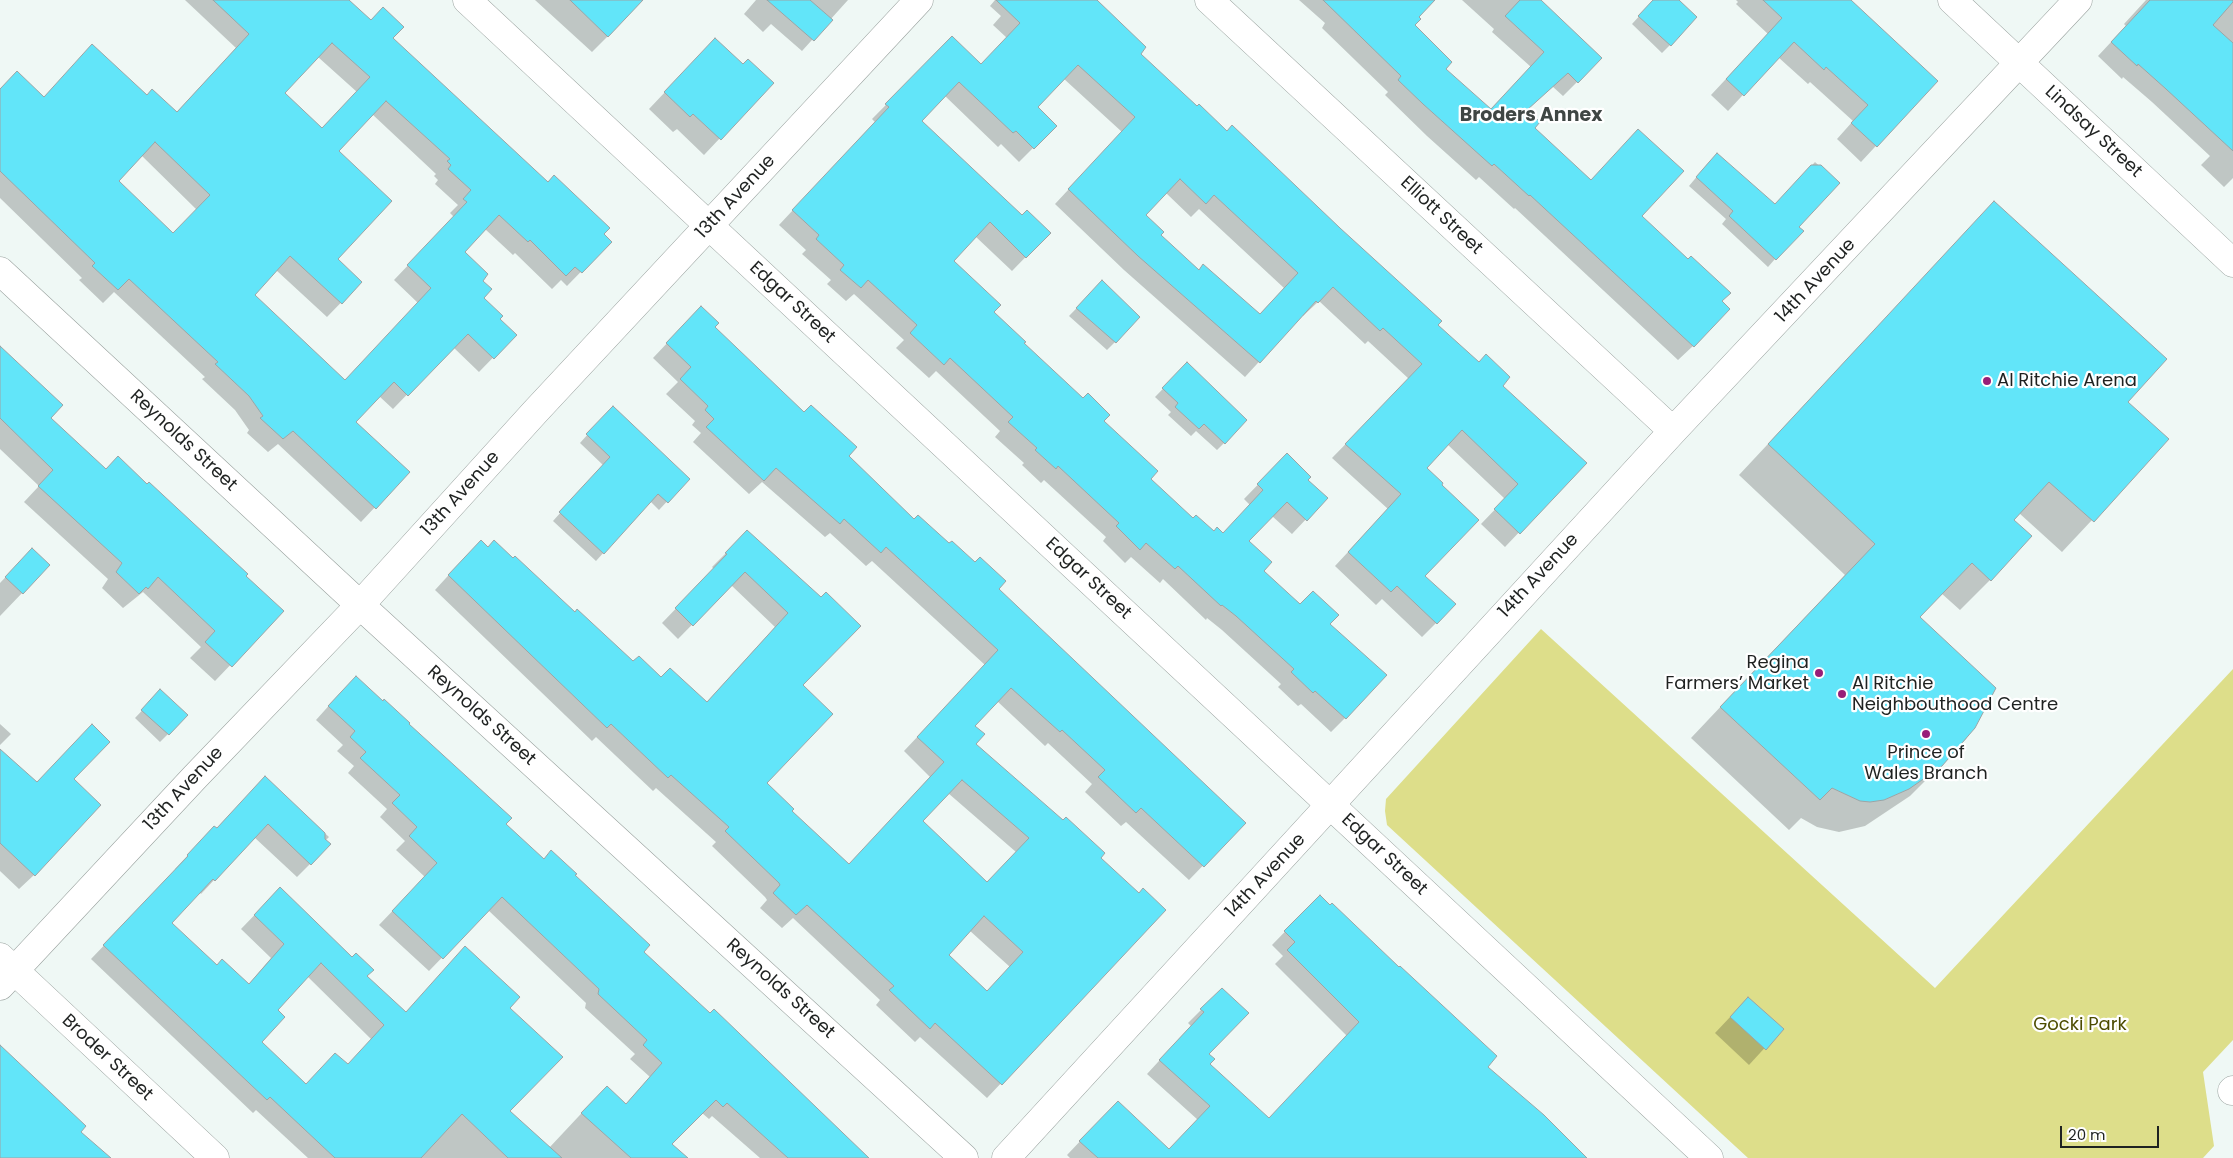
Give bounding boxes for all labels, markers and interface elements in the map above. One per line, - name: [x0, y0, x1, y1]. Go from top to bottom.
- street label: Lindsay Street: [2040, 81, 2146, 183]
- district label: Broders Annex: [1460, 105, 1602, 127]
- street label: 13th Avenue: [692, 151, 780, 243]
- street label: Elliott Street: [1395, 172, 1487, 260]
- street label: 14th Avenue: [1771, 234, 1861, 328]
- street label: Edgar Street: [744, 258, 840, 348]
- place label: Al Ritchie Arena: [1997, 370, 2137, 392]
- marker: Al Ritchie Arena: [1981, 375, 1993, 387]
- street label: Reynolds Street: [125, 386, 241, 496]
- street label: 13th Avenue: [417, 447, 505, 541]
- street label: 14th Avenue: [1494, 529, 1584, 623]
- street label: Edgar Street: [1040, 534, 1136, 624]
- place label: Regina Farmers’ Market: [1665, 652, 1809, 694]
- street label: Reynolds Street: [422, 662, 540, 770]
- marker: Regina Farmers’ Market: [1813, 667, 1825, 679]
- place label: Al Ritchie Neighbouthood Centre: [1852, 673, 2058, 716]
- marker: Al Ritchie Neighbouthood Centre: [1836, 688, 1848, 700]
- marker: Prince of Wales Branch: [1920, 728, 1932, 740]
- place label: Prince of Wales Branch: [1864, 742, 1988, 784]
- street label: 13th Avenue: [140, 743, 228, 835]
- street label: Edgar Street: [1336, 810, 1432, 900]
- street label: 14th Avenue: [1221, 829, 1311, 923]
- street label: Reynolds Street: [721, 935, 839, 1043]
- street label: Broder Street: [57, 1010, 157, 1106]
- park label: Gocki Park: [2033, 1014, 2127, 1036]
- scale bar: [2063, 1116, 2162, 1148]
- text: 20 m: [2068, 1124, 2106, 1145]

